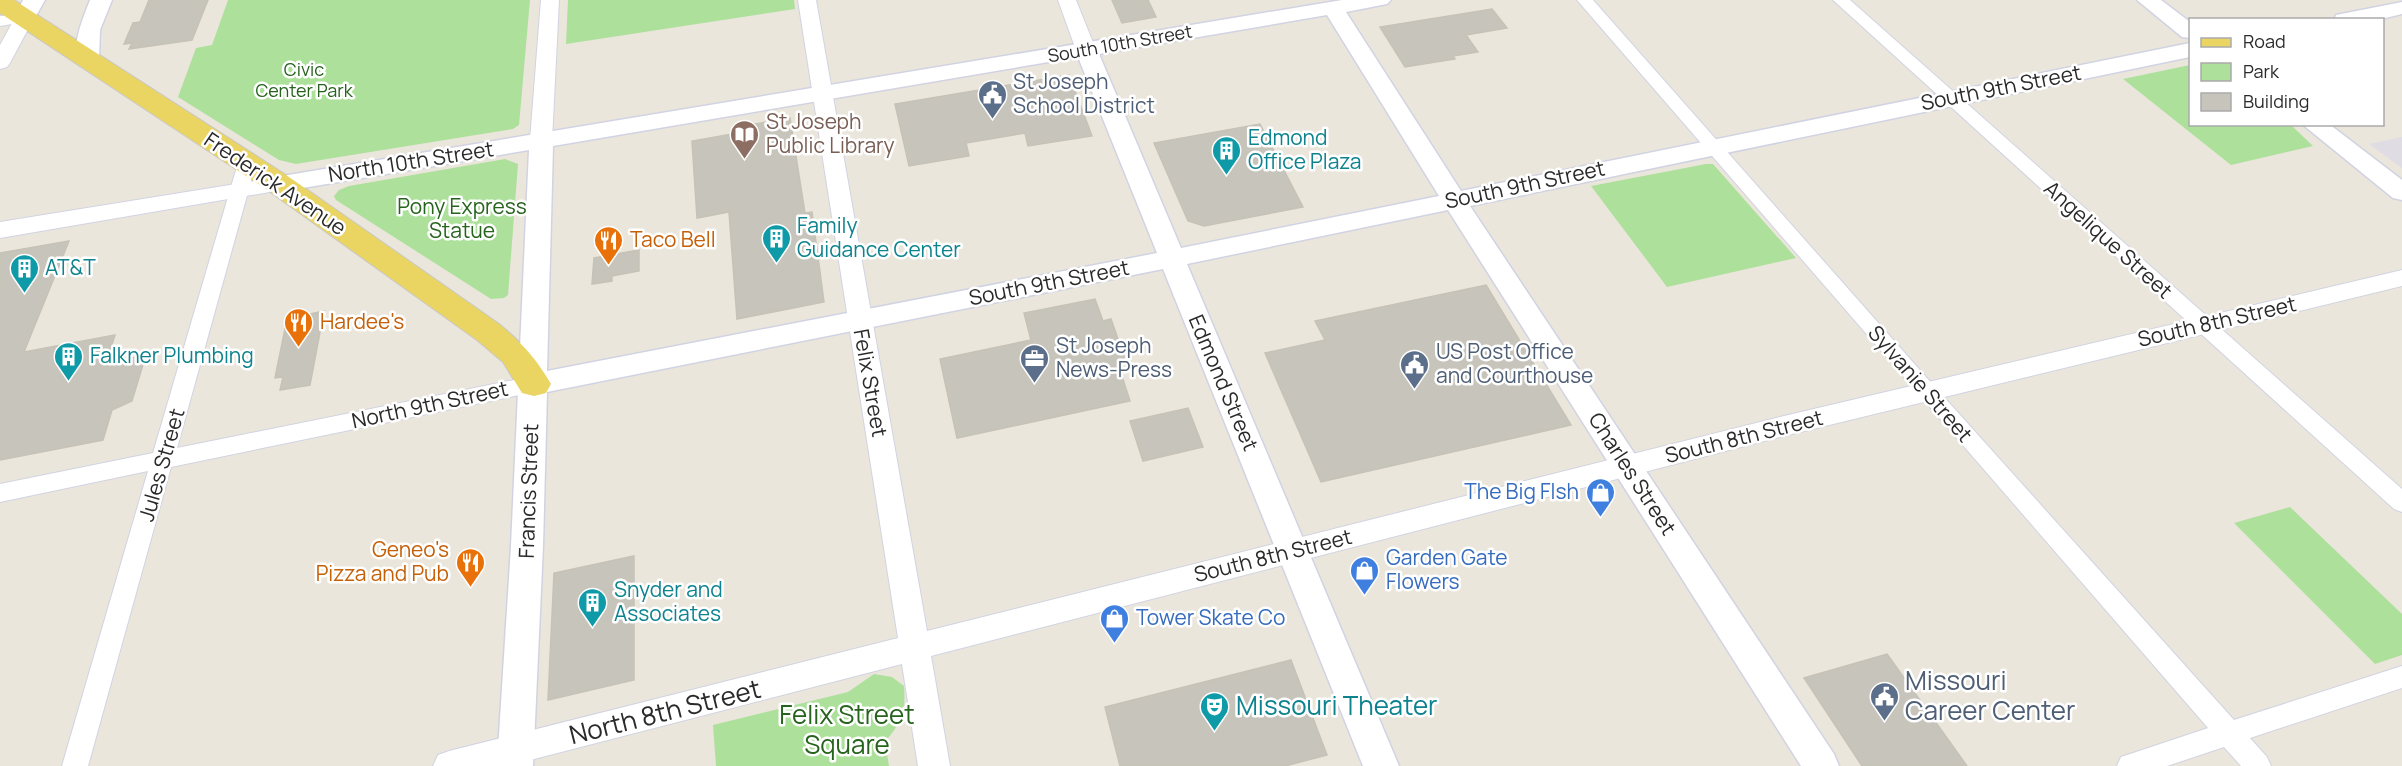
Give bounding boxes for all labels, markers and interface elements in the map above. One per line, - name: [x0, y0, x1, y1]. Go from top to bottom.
- street label: South 10th Street: [1046, 18, 1194, 68]
- legend: [2189, 18, 2384, 126]
- text: Road: [2243, 29, 2286, 53]
- park label: Civic Center Park: [255, 57, 354, 102]
- street label: South 9th Street: [1918, 58, 2083, 116]
- text: Park: [2243, 59, 2280, 83]
- place label: St Joseph School District: [1013, 67, 1155, 119]
- public building icon: St Joseph School District: [976, 78, 1008, 120]
- text: Building: [2243, 89, 2309, 113]
- place label: St Joseph Public Library: [766, 107, 895, 159]
- library icon: St Joseph Public Library: [729, 118, 761, 160]
- place label: Edmond Office Plaza: [1248, 123, 1362, 175]
- street label: Frederick Avenue: [199, 125, 352, 241]
- street label: North 10th Street: [326, 134, 496, 188]
- building icon: Edmond Office Plaza: [1211, 134, 1243, 176]
- street label: South 9th Street: [1442, 153, 1607, 215]
- street label: Angelique Street: [2039, 174, 2179, 304]
- park label: Pony Express Statue: [397, 192, 527, 244]
- place label: Family Guidance Center: [797, 211, 961, 263]
- building icon: Family Guidance Center: [760, 222, 792, 264]
- restaurant icon: Taco Bell: [593, 224, 625, 266]
- place label: Taco Bell: [630, 225, 716, 253]
- building icon: AT&T: [8, 252, 40, 294]
- place label: AT&T: [45, 253, 96, 281]
- street label: South 9th Street: [966, 253, 1131, 311]
- street label: South 8th Street: [2135, 289, 2299, 353]
- restaurant icon: Hardee's: [283, 306, 315, 348]
- place label: Hardee's: [320, 307, 404, 335]
- street label: Edmond Street: [1183, 310, 1265, 455]
- street label: Sylvanie Street: [1862, 319, 1979, 448]
- street label: Felix Street: [848, 327, 894, 439]
- place label: St Joseph News-Press: [1056, 331, 1172, 383]
- place label: US Post Office and Courthouse: [1436, 337, 1593, 389]
- building icon: Falkner Plumbing: [53, 340, 85, 382]
- place label: Falkner Plumbing: [90, 341, 254, 369]
- office icon: St Joseph News-Press: [1019, 342, 1051, 384]
- public building icon: US Post Office and Courthouse: [1399, 348, 1431, 390]
- street label: North 9th Street: [349, 374, 511, 434]
- street label: South 8th Street: [1662, 403, 1826, 469]
- street label: Jules Street: [132, 405, 191, 524]
- street label: Charles Street: [1583, 407, 1683, 540]
- street label: Francis Street: [512, 423, 544, 559]
- shop icon: The Big FIsh: [1584, 476, 1616, 518]
- place label: The Big FIsh: [1464, 477, 1579, 505]
- street label: South 8th Street: [1191, 522, 1355, 588]
- place label: Geneo's Pizza and Pub: [316, 535, 449, 587]
- place label: Garden Gate Flowers: [1386, 543, 1508, 595]
- restaurant icon: Geneo's Pizza and Pub: [454, 546, 486, 588]
- shop icon: Garden Gate Flowers: [1349, 554, 1381, 596]
- place label: Snyder and Associates: [614, 575, 723, 627]
- building icon: Snyder and Associates: [577, 586, 609, 628]
- shop icon: Tower Skate Co: [1099, 602, 1131, 644]
- place label: Tower Skate Co: [1136, 603, 1286, 631]
- place label: Missouri Career Center: [1905, 662, 2075, 728]
- street label: North 8th Street: [565, 670, 764, 752]
- public building icon: Missouri Career Center: [1868, 680, 1900, 722]
- place label: Missouri Theater: [1236, 687, 1438, 723]
- theatre icon: Missouri Theater: [1199, 690, 1231, 732]
- park label: Felix Street Square: [779, 696, 915, 762]

